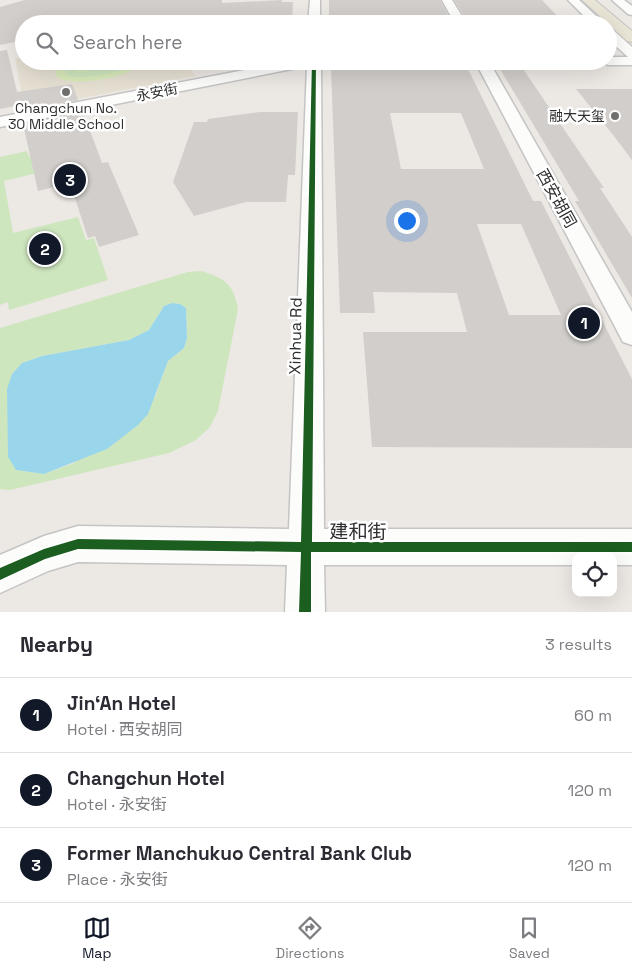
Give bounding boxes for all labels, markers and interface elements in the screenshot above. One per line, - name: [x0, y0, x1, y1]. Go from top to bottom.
- search box: [15, 15, 617, 70]
- icon: search: [33, 29, 61, 57]
- text: Search here: [73, 30, 183, 55]
- street label: 永安街: [135, 79, 179, 105]
- marker: Changchun No. 30 Middle School: [60, 86, 72, 98]
- place label: Changchun No. 30 Middle School: [8, 99, 124, 133]
- place label: 融大天玺: [549, 107, 605, 125]
- marker: 融大天玺: [609, 110, 621, 122]
- pin: 3: [54, 161, 86, 199]
- street label: 西安胡同: [532, 165, 581, 231]
- your location: [394, 208, 420, 234]
- pin: 2: [29, 230, 61, 268]
- street label: Xinhua Rd: [284, 297, 307, 375]
- pin: 1: [568, 304, 600, 342]
- street label: 建和街: [329, 519, 387, 544]
- map controls: [572, 552, 617, 597]
- button: locate: [572, 552, 617, 597]
- text: Nearby: [20, 631, 93, 658]
- text: 3 results: [545, 634, 612, 655]
- text: Jin‘An Hotel: [67, 691, 176, 716]
- text: 1: [32, 705, 40, 726]
- text: 60 m: [574, 705, 612, 726]
- text: Hotel · 西安胡同: [67, 719, 183, 740]
- text: Changchun Hotel: [67, 766, 225, 791]
- text: 2: [31, 780, 41, 801]
- text: 120 m: [568, 780, 612, 801]
- text: Hotel · 永安街: [67, 794, 167, 815]
- text: Former Manchukuo Central Bank Club: [67, 841, 412, 866]
- text: 3: [31, 855, 41, 876]
- text: 120 m: [568, 855, 612, 876]
- text: Place · 永安街: [67, 869, 168, 890]
- tab: Map: [82, 914, 111, 962]
- tab: Directions: [276, 914, 344, 962]
- tab: Saved: [509, 914, 550, 962]

